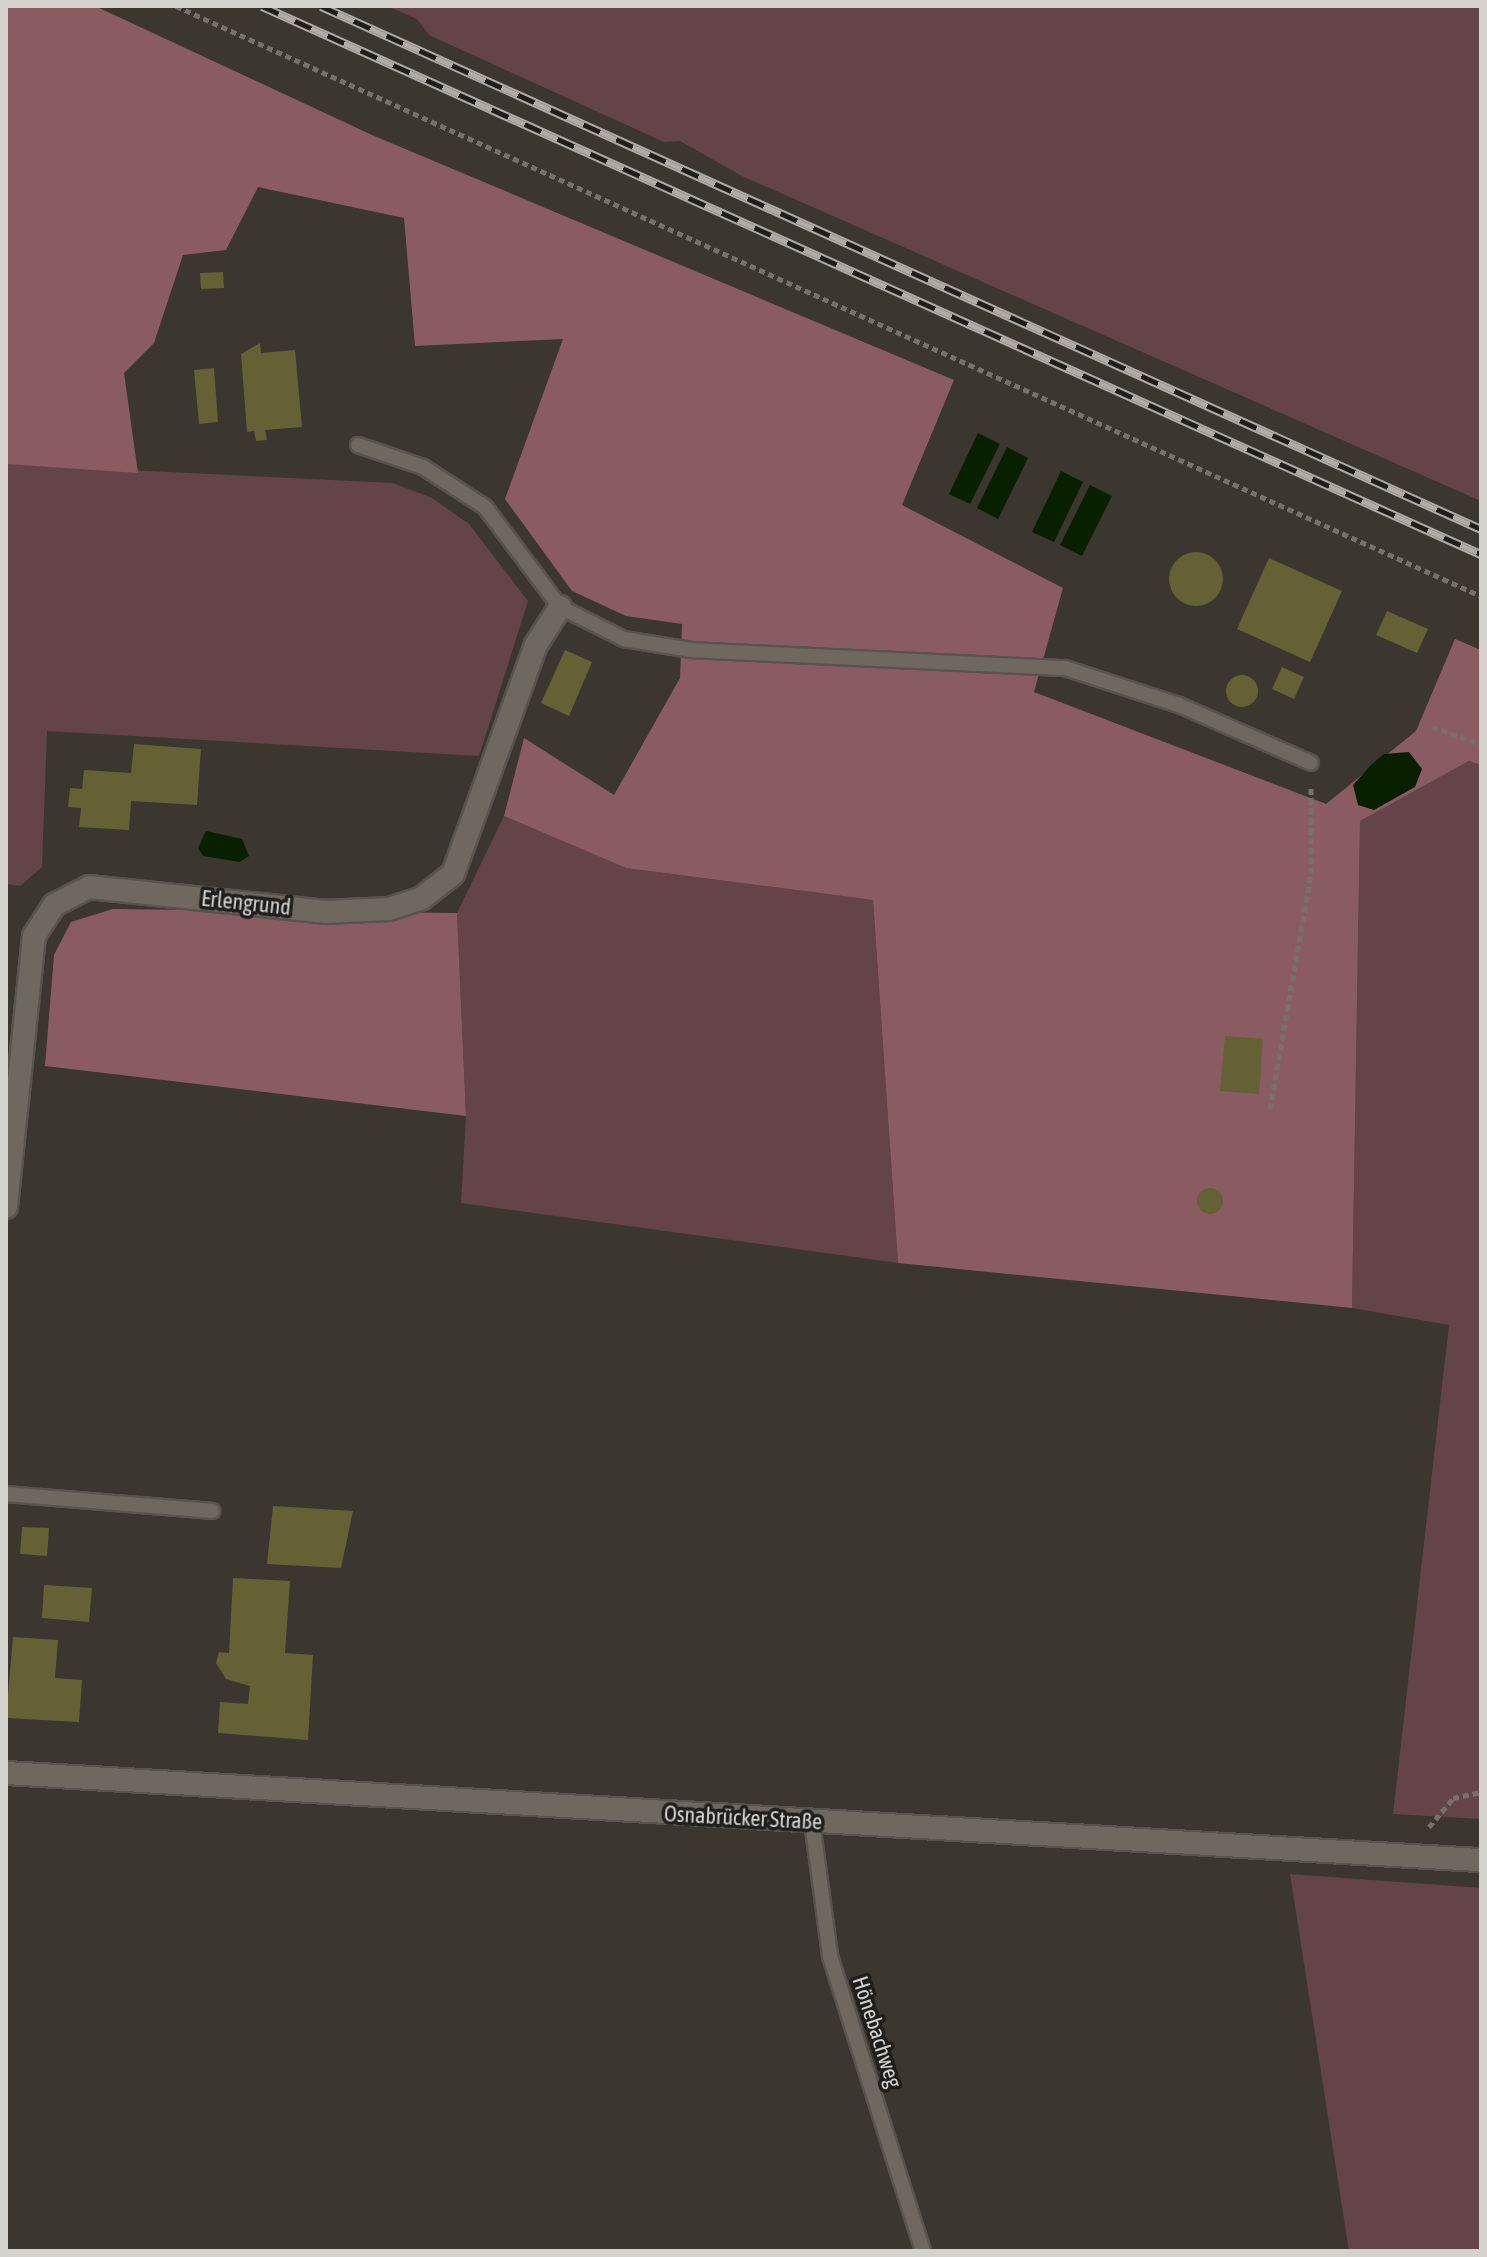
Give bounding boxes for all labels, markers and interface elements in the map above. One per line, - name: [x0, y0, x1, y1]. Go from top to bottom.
- street label: Erlengrund: [200, 885, 292, 921]
- street label: Osnabrücker Straße: [663, 1801, 823, 1835]
- street label: Hönebachweg: [847, 1973, 907, 2091]

